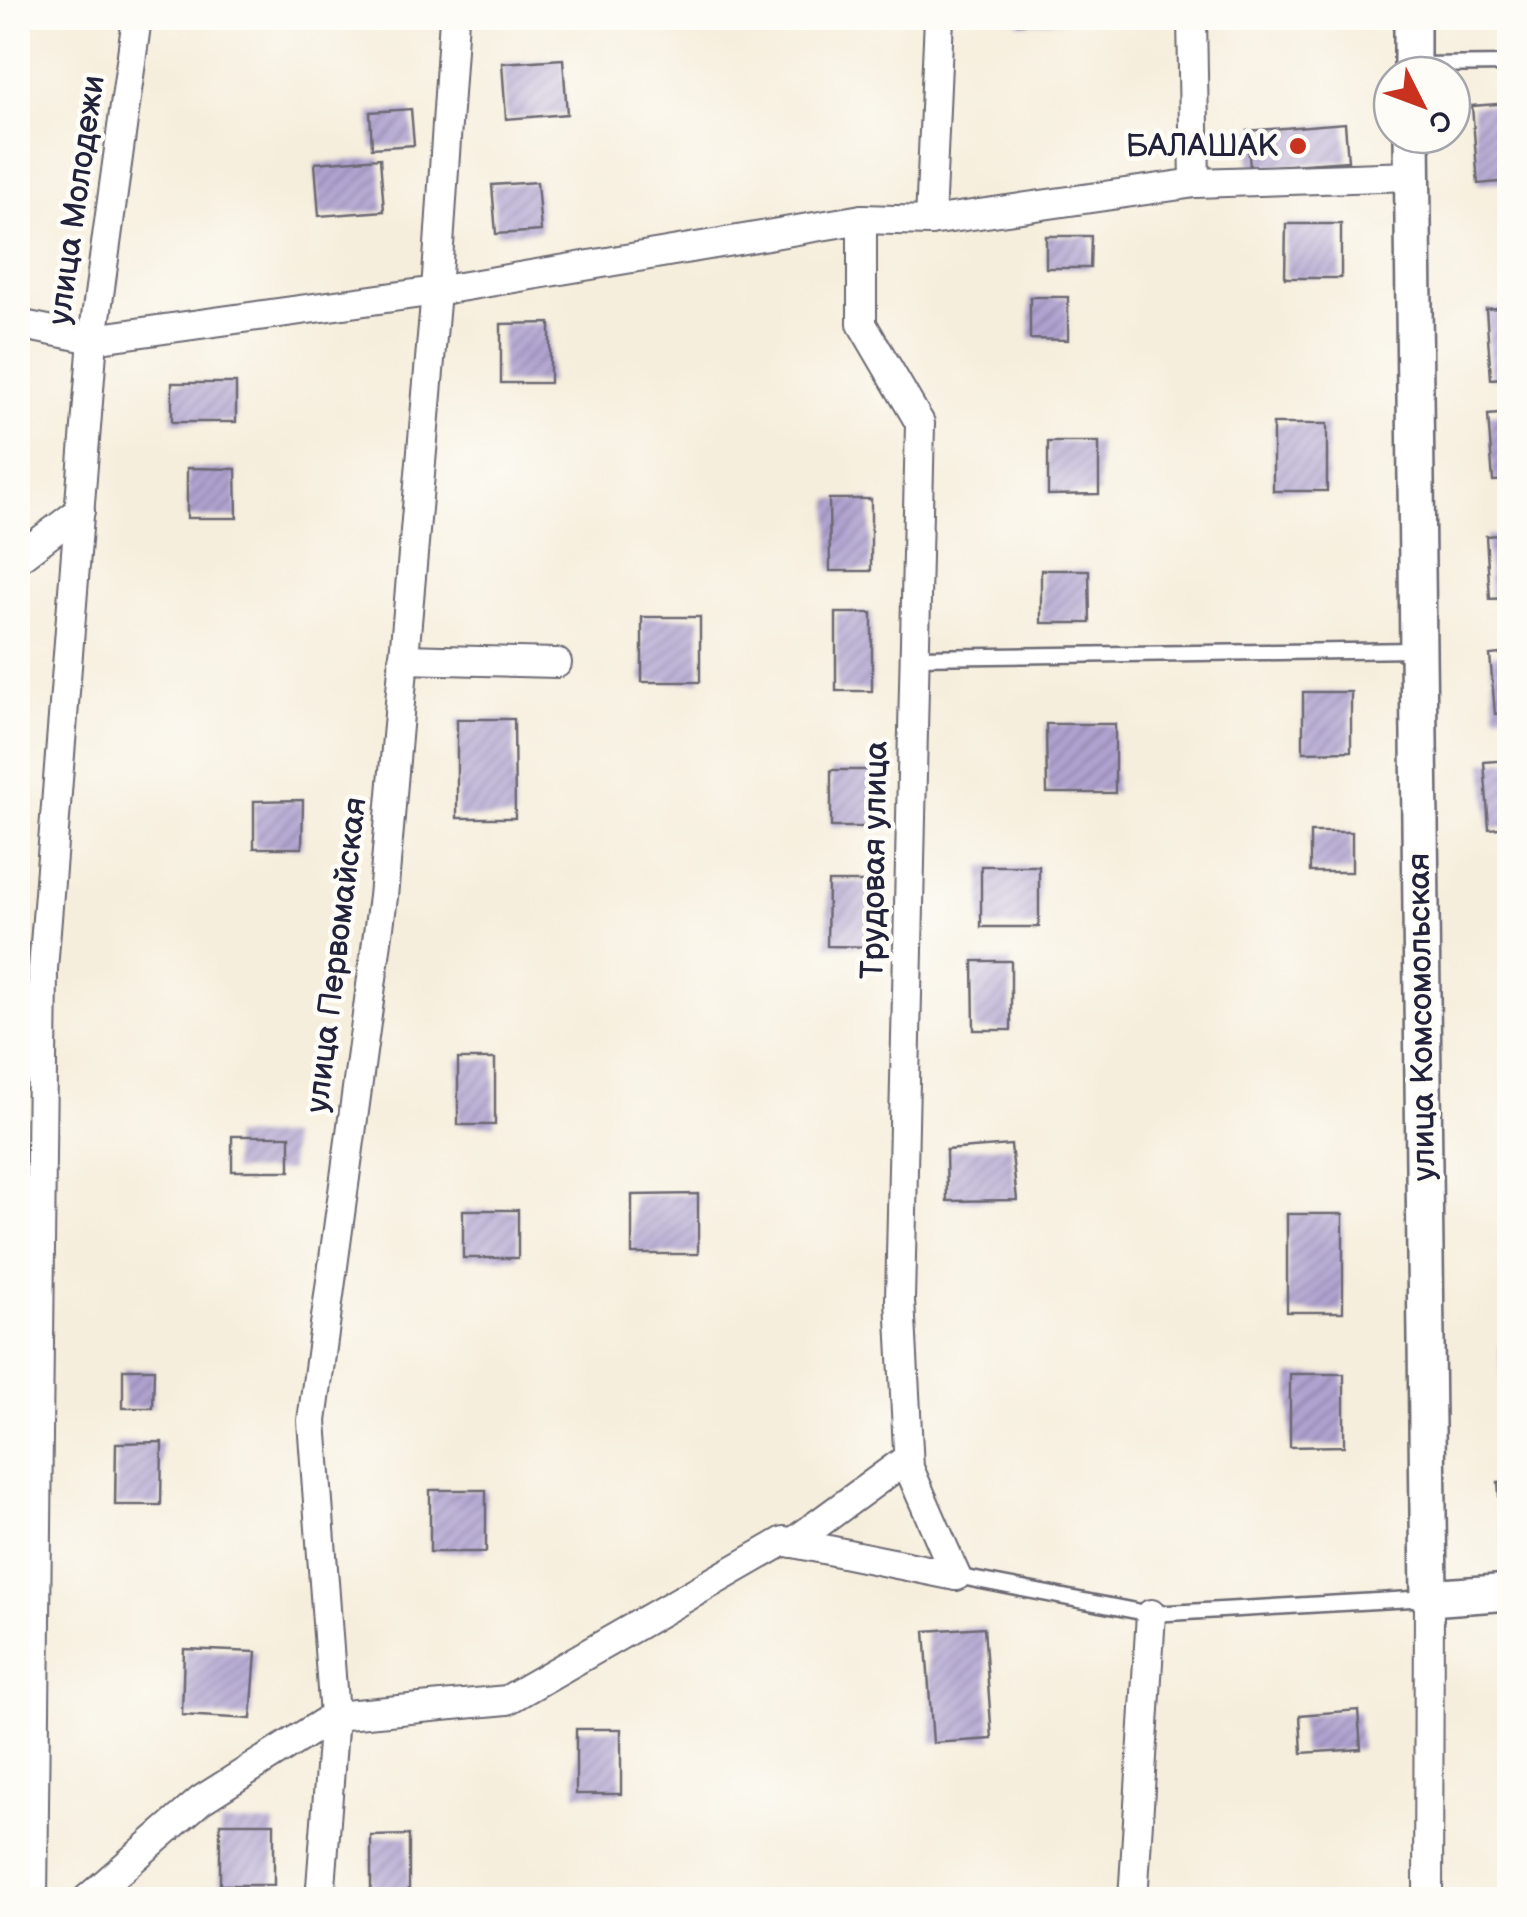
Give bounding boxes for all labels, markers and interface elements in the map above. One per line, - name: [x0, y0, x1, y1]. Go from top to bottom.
- north arrow: [1372, 55, 1472, 155]
- street label: улица Молодежи: [40, 73, 114, 327]
- text: С: [1420, 102, 1458, 139]
- place label: БАЛАШАК: [1126, 127, 1278, 166]
- marker: БАЛАШАК: [1287, 135, 1309, 157]
- street label: Трудовая улица: [853, 741, 897, 979]
- street label: улица Первомайская: [298, 795, 376, 1115]
- street label: улица Комсомольская: [1400, 852, 1444, 1182]

